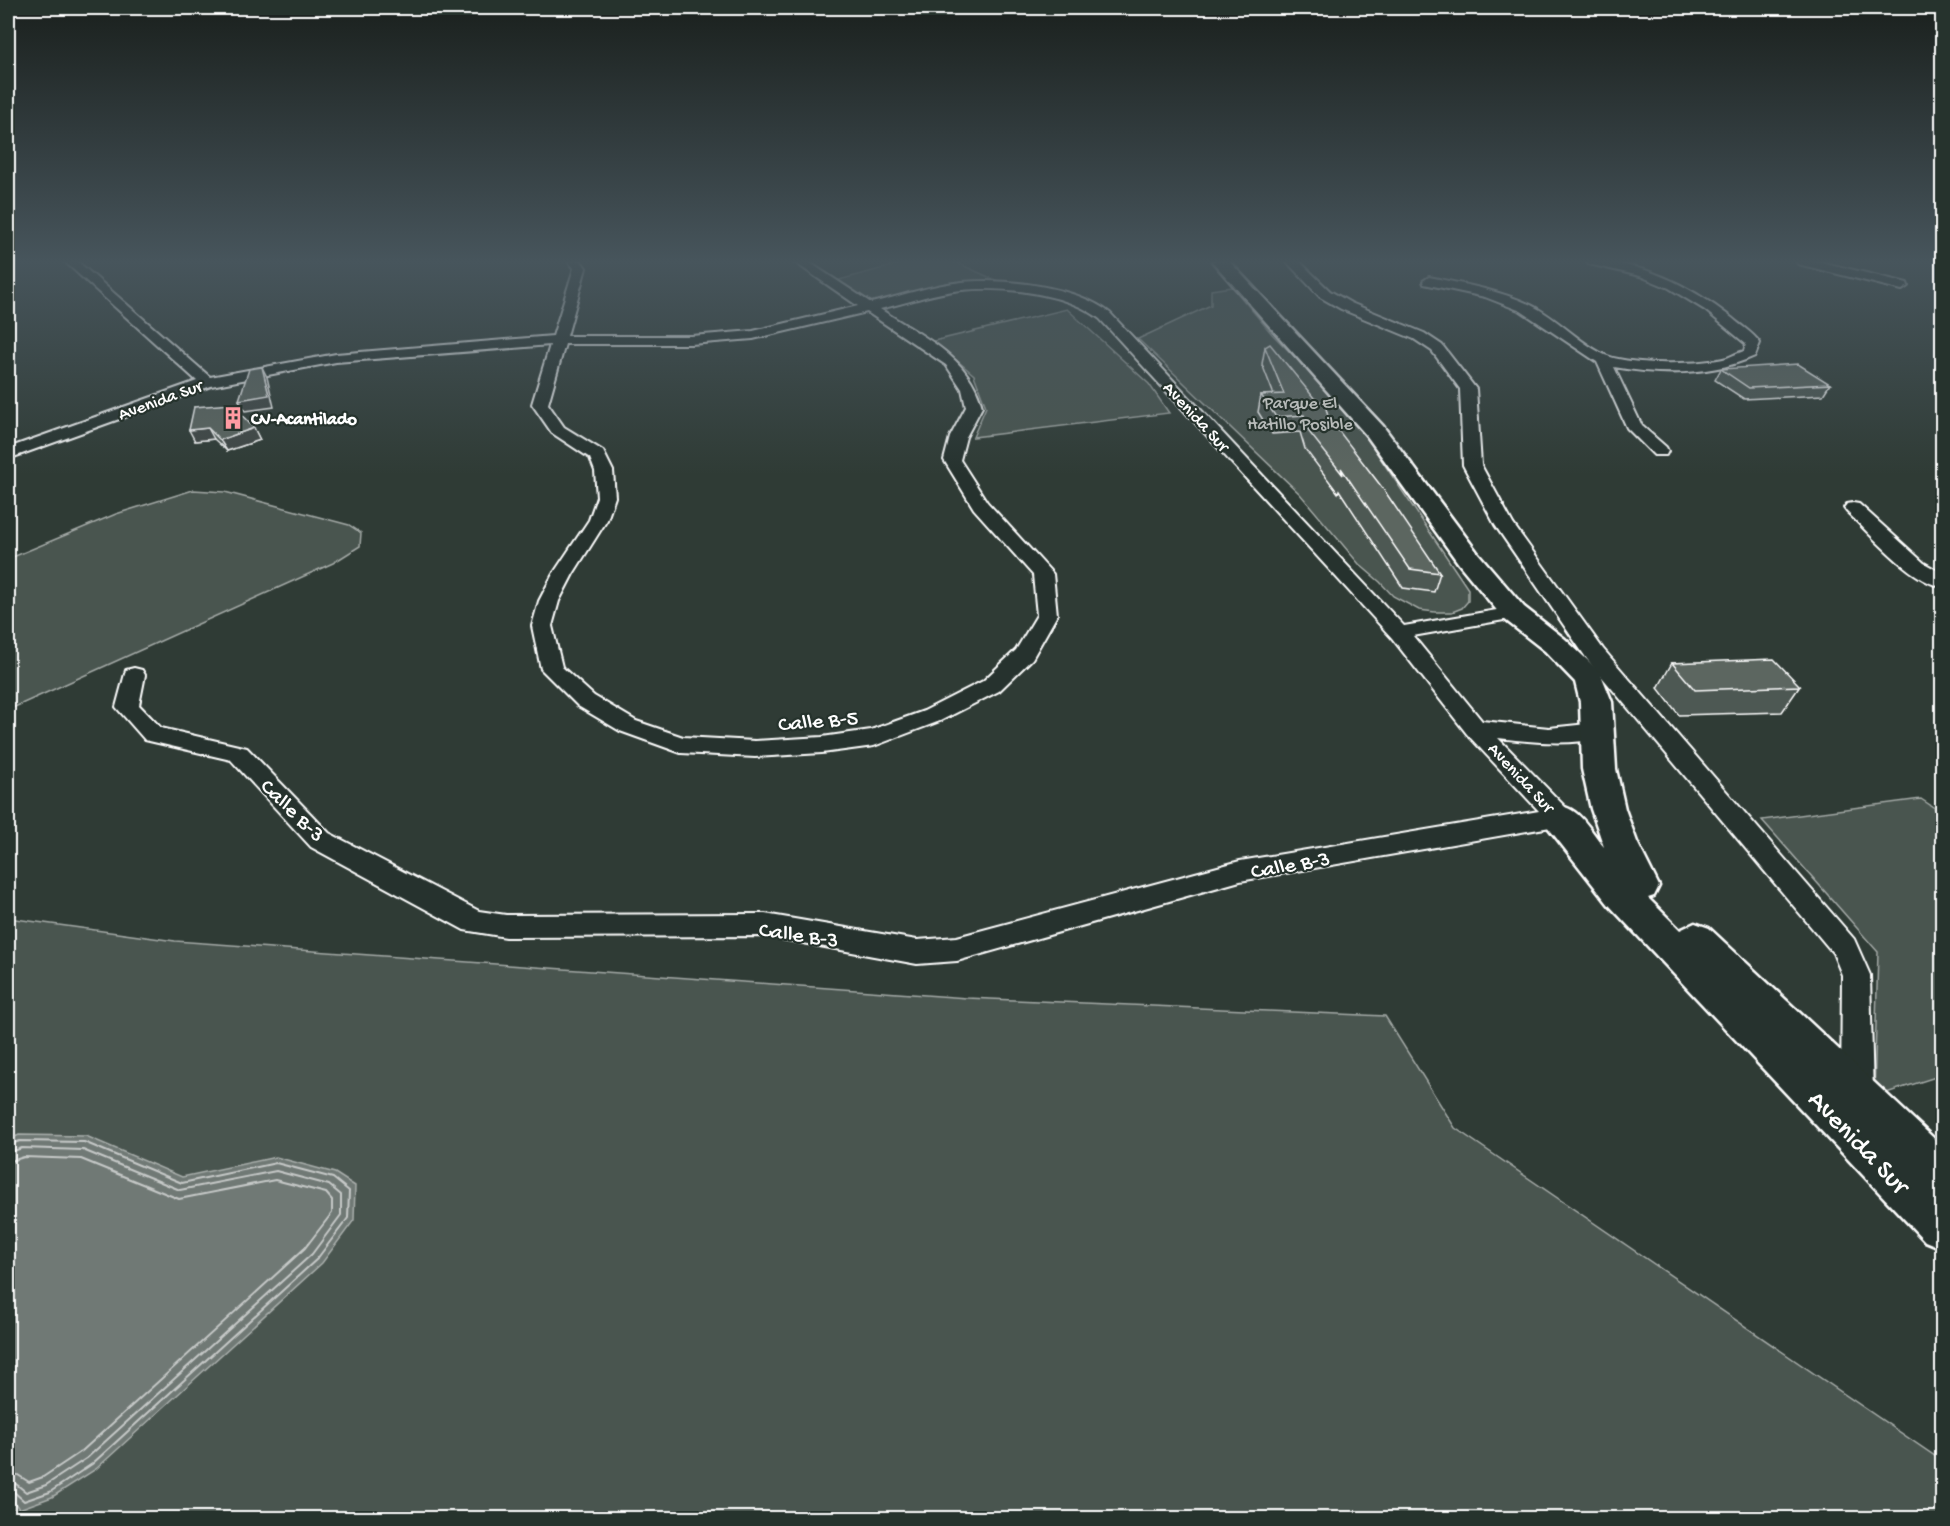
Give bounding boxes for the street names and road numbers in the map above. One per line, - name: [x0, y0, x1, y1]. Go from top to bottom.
- street label: Avenida Sur: [116, 376, 207, 426]
- street label: Avenida Sur: [1157, 378, 1234, 458]
- street label: Calle B-5: [777, 707, 859, 739]
- street label: Avenida Sur: [1482, 739, 1559, 819]
- street label: Calle B-3: [253, 775, 329, 849]
- street label: Calle B-3: [1249, 847, 1332, 887]
- street label: Calle B-3: [757, 919, 840, 955]
- street label: Avenida Sur: [1800, 1085, 1916, 1204]

